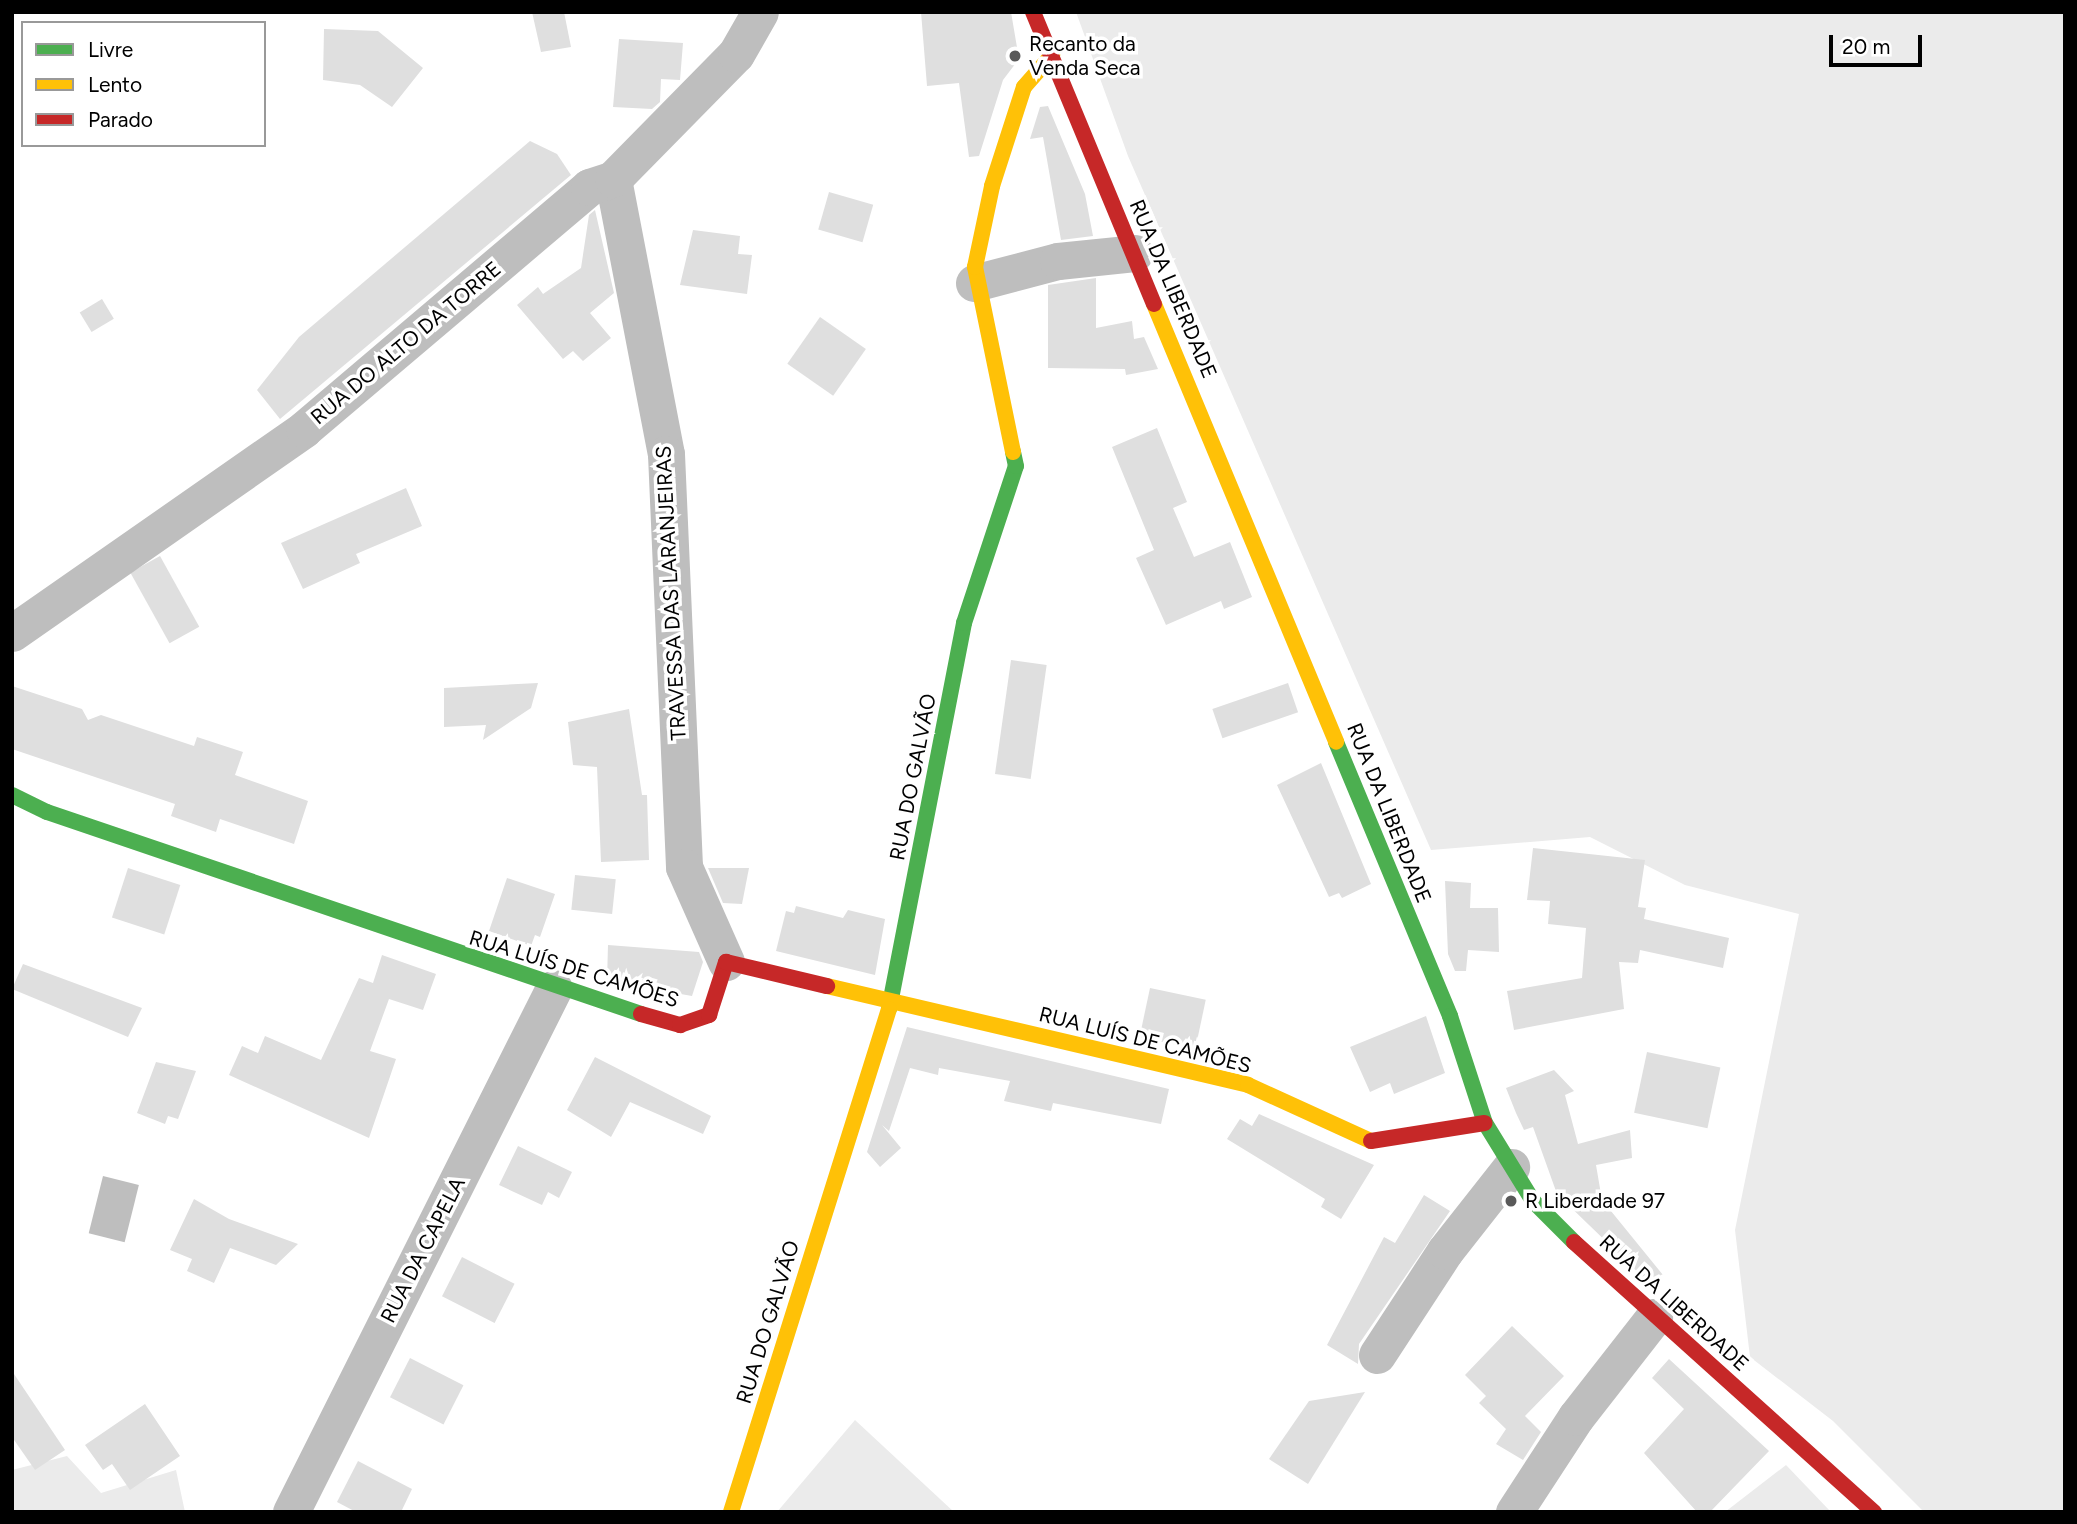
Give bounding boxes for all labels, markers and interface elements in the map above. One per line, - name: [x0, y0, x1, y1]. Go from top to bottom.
- legend: [21, 21, 266, 147]
- scale bar: [1832, 21, 1925, 65]
- place label: Recanto da Venda Seca: [1029, 31, 1141, 81]
- text: 20 m: [1842, 34, 1890, 59]
- text: Livre: [88, 37, 133, 62]
- marker: Recanto da Venda Seca: [1007, 48, 1023, 64]
- text: Lento: [88, 72, 142, 97]
- text: Parado: [88, 107, 153, 132]
- street label: RUA DA LIBERDADE: [1124, 196, 1222, 382]
- street label: RUA DO ALTO DA TORRE: [306, 256, 506, 430]
- street label: TRAVESSA DAS LARANJEIRAS: [651, 445, 691, 741]
- street label: RUA DO GALVÃO: [884, 691, 942, 863]
- street label: RUA DA LIBERDADE: [1341, 719, 1437, 907]
- street label: RUA LUÍS DE CAMÕES: [466, 925, 682, 1013]
- street label: RUA LUÍS DE CAMÕES: [1036, 1001, 1254, 1079]
- street label: RUA DA CAPELA: [375, 1173, 471, 1327]
- place label: R Liberdade 97: [1525, 1188, 1665, 1214]
- marker: R Liberdade 97: [1503, 1193, 1519, 1209]
- street label: RUA DA LIBERDADE: [1594, 1229, 1754, 1377]
- street label: RUA DO GALVÃO: [731, 1237, 805, 1407]

